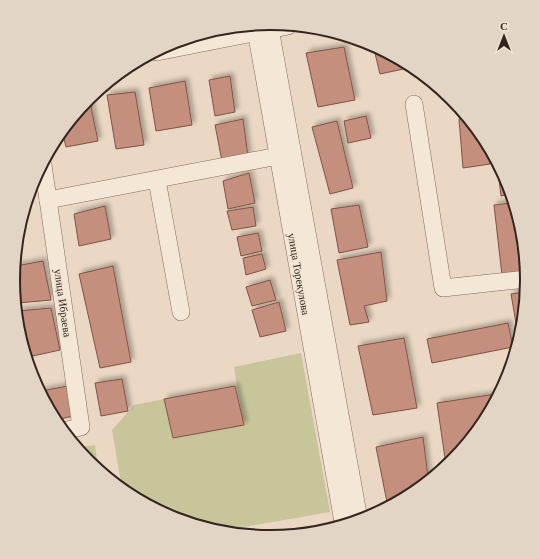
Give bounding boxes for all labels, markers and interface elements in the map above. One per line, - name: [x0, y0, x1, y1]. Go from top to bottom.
- north arrow: [484, 16, 524, 56]
- text: С: [500, 20, 508, 32]
- street label: улица Торекулова: [286, 232, 312, 316]
- street label: улица Ибраева: [52, 268, 74, 338]

